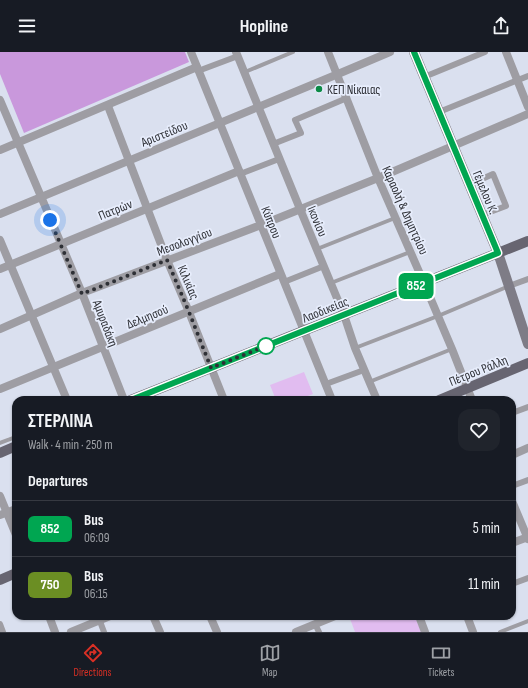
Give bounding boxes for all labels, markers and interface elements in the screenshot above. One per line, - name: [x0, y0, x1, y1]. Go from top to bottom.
- icon: menu: [16, 15, 38, 37]
- icon: share: [490, 15, 512, 37]
- text: Hopline: [240, 16, 288, 37]
- place label: ΚΕΠ Νίκαιας: [327, 82, 380, 98]
- marker: ΚΕΠ Νίκαιας: [314, 84, 324, 94]
- street label: Αριστείδου: [138, 117, 190, 151]
- street label: Καραολή & Δημητρίου: [378, 164, 432, 257]
- street label: Γέμελου Κ.: [469, 168, 501, 216]
- street label: Πατρών: [96, 196, 135, 224]
- street label: Κύπρου: [257, 204, 285, 241]
- street label: Ικονίου: [303, 204, 331, 239]
- your location: [40, 210, 60, 230]
- street label: Μεσολογγίου: [154, 224, 214, 260]
- street label: Κιλικίας: [174, 263, 202, 302]
- line badge: 852: [393, 273, 439, 299]
- text: 852: [407, 277, 425, 294]
- street label: Λαοδικείας: [299, 293, 351, 327]
- street label: Αμυραδάκη: [88, 297, 121, 349]
- street label: Δελμησού: [124, 301, 171, 332]
- unlabelled marker: [257, 337, 275, 355]
- street label: Πέτρου Ράλλη: [447, 352, 510, 390]
- button: heart: [458, 409, 500, 451]
- text: ΣΤΕΡΛΙΝΑ: [28, 410, 93, 433]
- text: Walk · 4 min · 250 m: [28, 437, 113, 453]
- text: Departures: [28, 472, 88, 491]
- text: Bus: [84, 511, 103, 530]
- text: 5 min: [473, 519, 500, 538]
- text: 852: [41, 520, 59, 537]
- text: 06:09: [84, 530, 110, 546]
- text: Bus: [84, 567, 103, 586]
- text: 11 min: [468, 575, 500, 594]
- text: 750: [41, 576, 59, 593]
- text: 06:15: [84, 586, 108, 602]
- tab: Directions: [74, 642, 111, 679]
- tab: Map: [259, 642, 281, 679]
- tab: Tickets: [428, 642, 454, 679]

